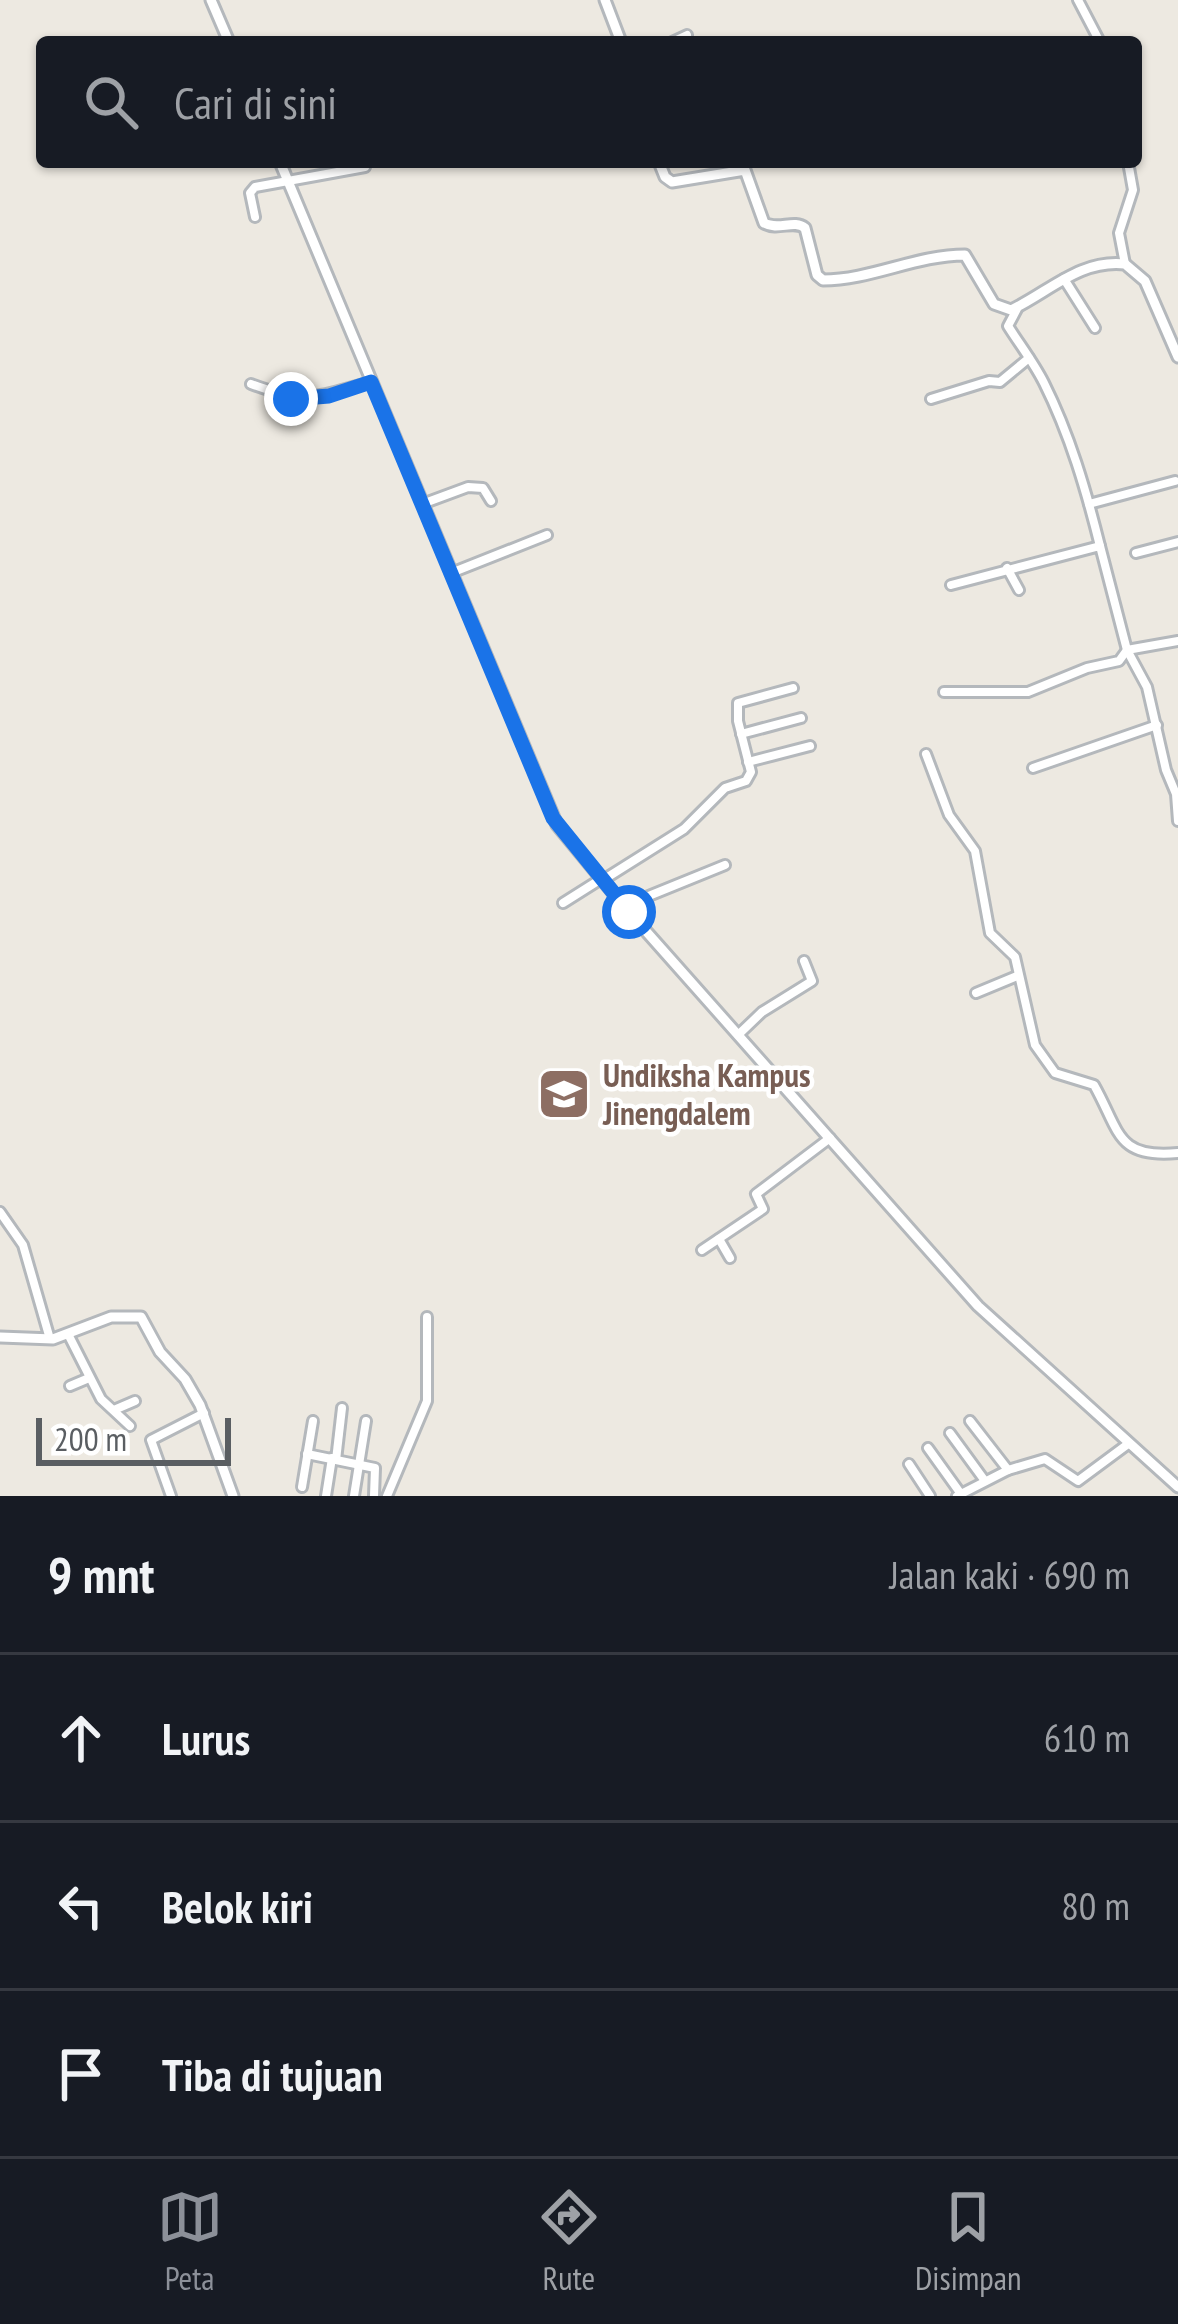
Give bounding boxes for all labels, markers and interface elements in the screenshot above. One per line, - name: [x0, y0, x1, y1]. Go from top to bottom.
- search box: [36, 36, 1142, 168]
- icon: search: [78, 69, 144, 135]
- text: Cari di sini: [174, 73, 337, 131]
- route end: [264, 372, 318, 426]
- route start: [602, 885, 656, 939]
- place label: Undiksha Kampus Jinengdalem: [602, 1053, 810, 1134]
- school or university icon: Undiksha Kampus Jinengdalem: [536, 1066, 592, 1122]
- scale bar: [36, 1412, 231, 1465]
- text: 200 m: [54, 1417, 127, 1460]
- text: 9 mnt: [48, 1541, 154, 1607]
- text: Jalan kaki · 690 m: [889, 1549, 1130, 1600]
- icon: ahead: [48, 1705, 114, 1771]
- text: Lurus: [162, 1709, 250, 1767]
- text: 610 m: [1044, 1712, 1130, 1763]
- icon: left: [48, 1873, 114, 1939]
- text: Belok kiri: [162, 1877, 313, 1935]
- text: 80 m: [1061, 1880, 1130, 1931]
- icon: arrive: [48, 2041, 114, 2107]
- text: Tiba di tujuan: [162, 2045, 383, 2103]
- tab: Peta: [157, 2184, 223, 2299]
- tab: Rute: [536, 2184, 602, 2299]
- tab: Disimpan: [915, 2184, 1021, 2299]

